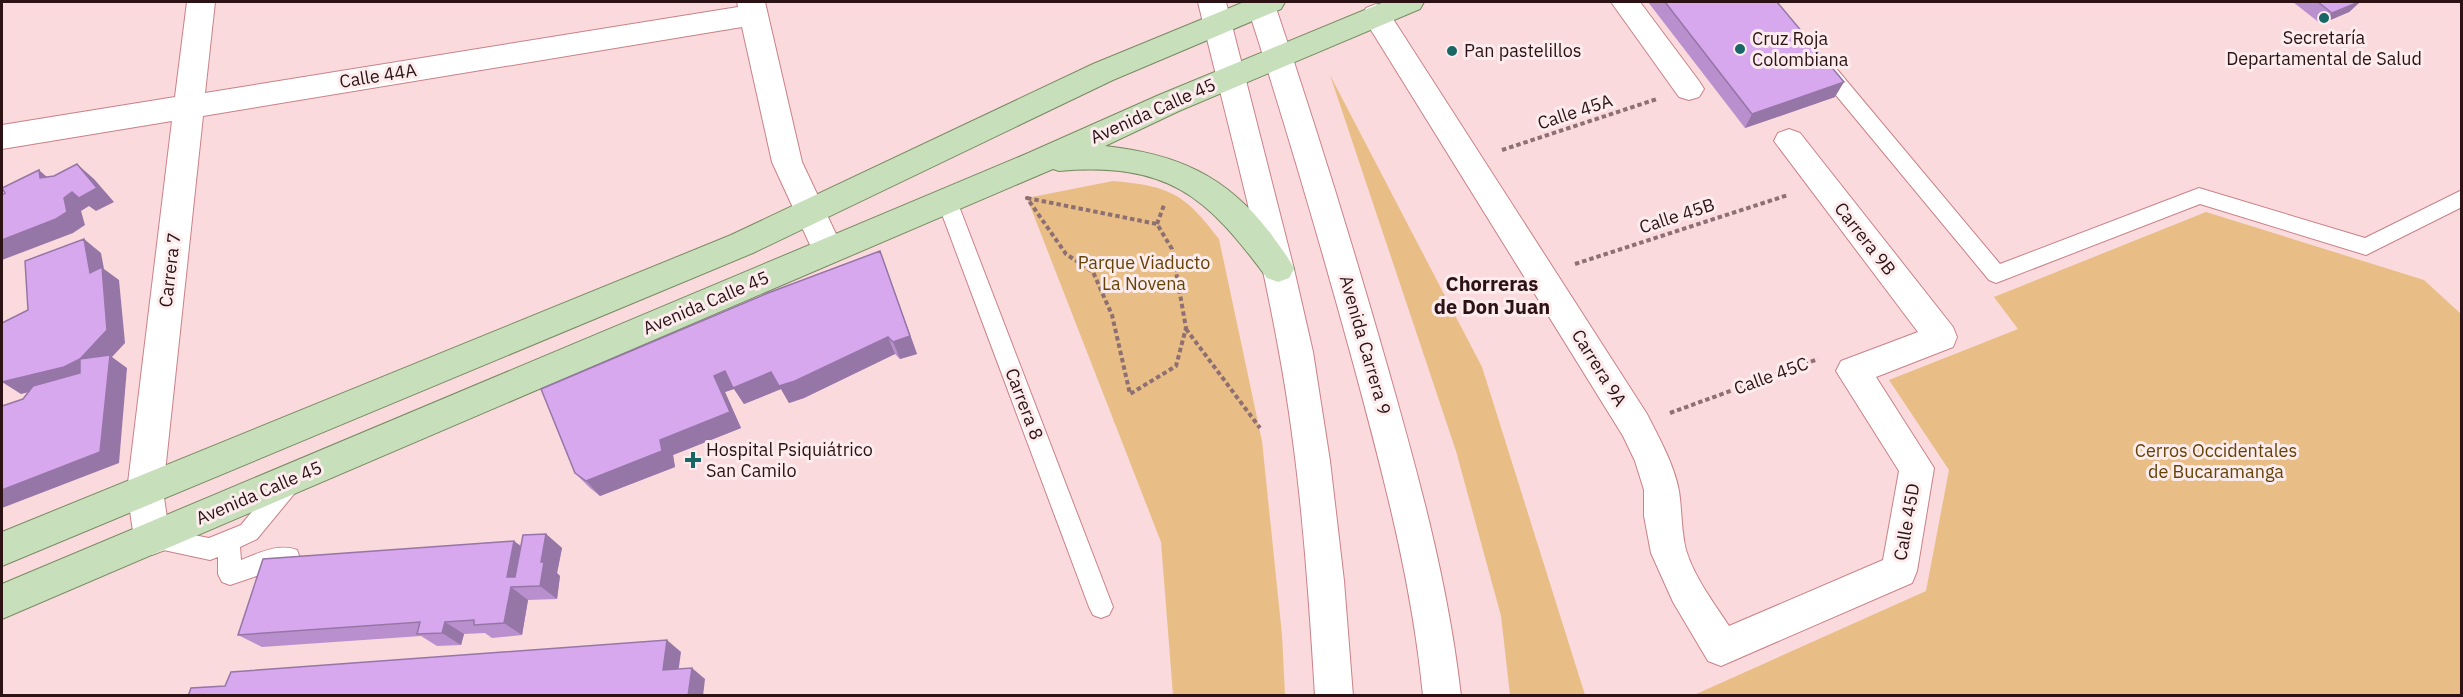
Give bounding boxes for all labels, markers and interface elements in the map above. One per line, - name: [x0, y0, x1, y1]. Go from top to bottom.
- marker: Secretaría Departamental de Salud: [2317, 11, 2331, 25]
- place label: Secretaría Departamental de Salud: [2226, 26, 2422, 70]
- place label: Cruz Roja Colombiana: [1752, 27, 1849, 71]
- place label: Pan pastelillos: [1464, 39, 1582, 62]
- marker: Cruz Roja Colombiana: [1733, 42, 1747, 56]
- marker: Pan pastelillos: [1445, 44, 1459, 58]
- street label: Calle 44A: [338, 58, 419, 93]
- street label: Avenida Calle 45: [1086, 73, 1219, 149]
- street label: Calle 45A: [1534, 88, 1616, 134]
- street label: Calle 45B: [1636, 193, 1717, 239]
- street label: Carrera 9B: [1830, 197, 1901, 280]
- street label: Carrera 7: [154, 231, 185, 309]
- park label: Parque Viaducto La Novena: [1078, 251, 1210, 295]
- street label: Avenida Calle 45: [639, 266, 772, 340]
- district label: Chorreras de Don Juan: [1434, 270, 1550, 320]
- street label: Avenida Carrera 9: [1335, 273, 1396, 417]
- street label: Carrera 9A: [1567, 325, 1632, 411]
- street label: Calle 45C: [1731, 351, 1811, 400]
- street label: Carrera 8: [1000, 365, 1049, 443]
- place label: Hospital Psiquiátrico San Camilo: [706, 438, 873, 482]
- park label: Cerros Occidentales de Bucaramanga: [2135, 439, 2297, 483]
- marker: Hospital Psiquiátrico San Camilo: [684, 451, 702, 469]
- street label: Avenida Calle 45: [192, 456, 325, 530]
- street label: Calle 45D: [1888, 481, 1925, 562]

